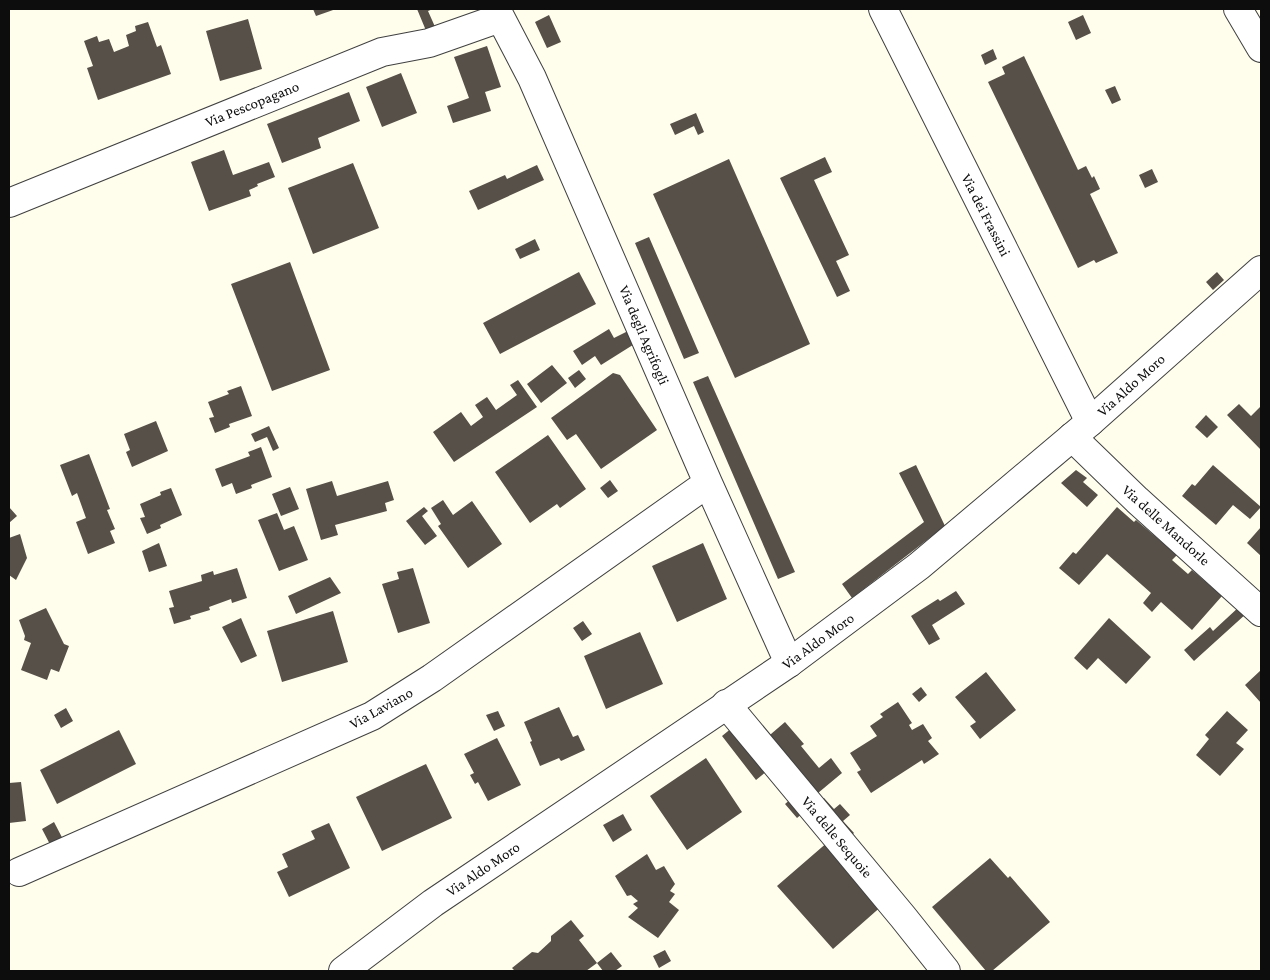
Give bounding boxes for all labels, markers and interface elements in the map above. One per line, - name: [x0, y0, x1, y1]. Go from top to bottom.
- street label: Via Pescopagano: [203, 78, 302, 131]
- street label: Via dei Frassini: [958, 171, 1014, 259]
- street label: Via degli Agrifogli: [615, 283, 672, 388]
- street label: Via Aldo Moro: [1094, 351, 1168, 419]
- street label: Via delle Mandorle: [1119, 481, 1213, 569]
- street label: Via Aldo Moro: [779, 610, 857, 672]
- street label: Via Laviano: [347, 684, 415, 732]
- street label: Via delle Sequoie: [798, 793, 876, 882]
- street label: Via Aldo Moro: [443, 839, 523, 899]

